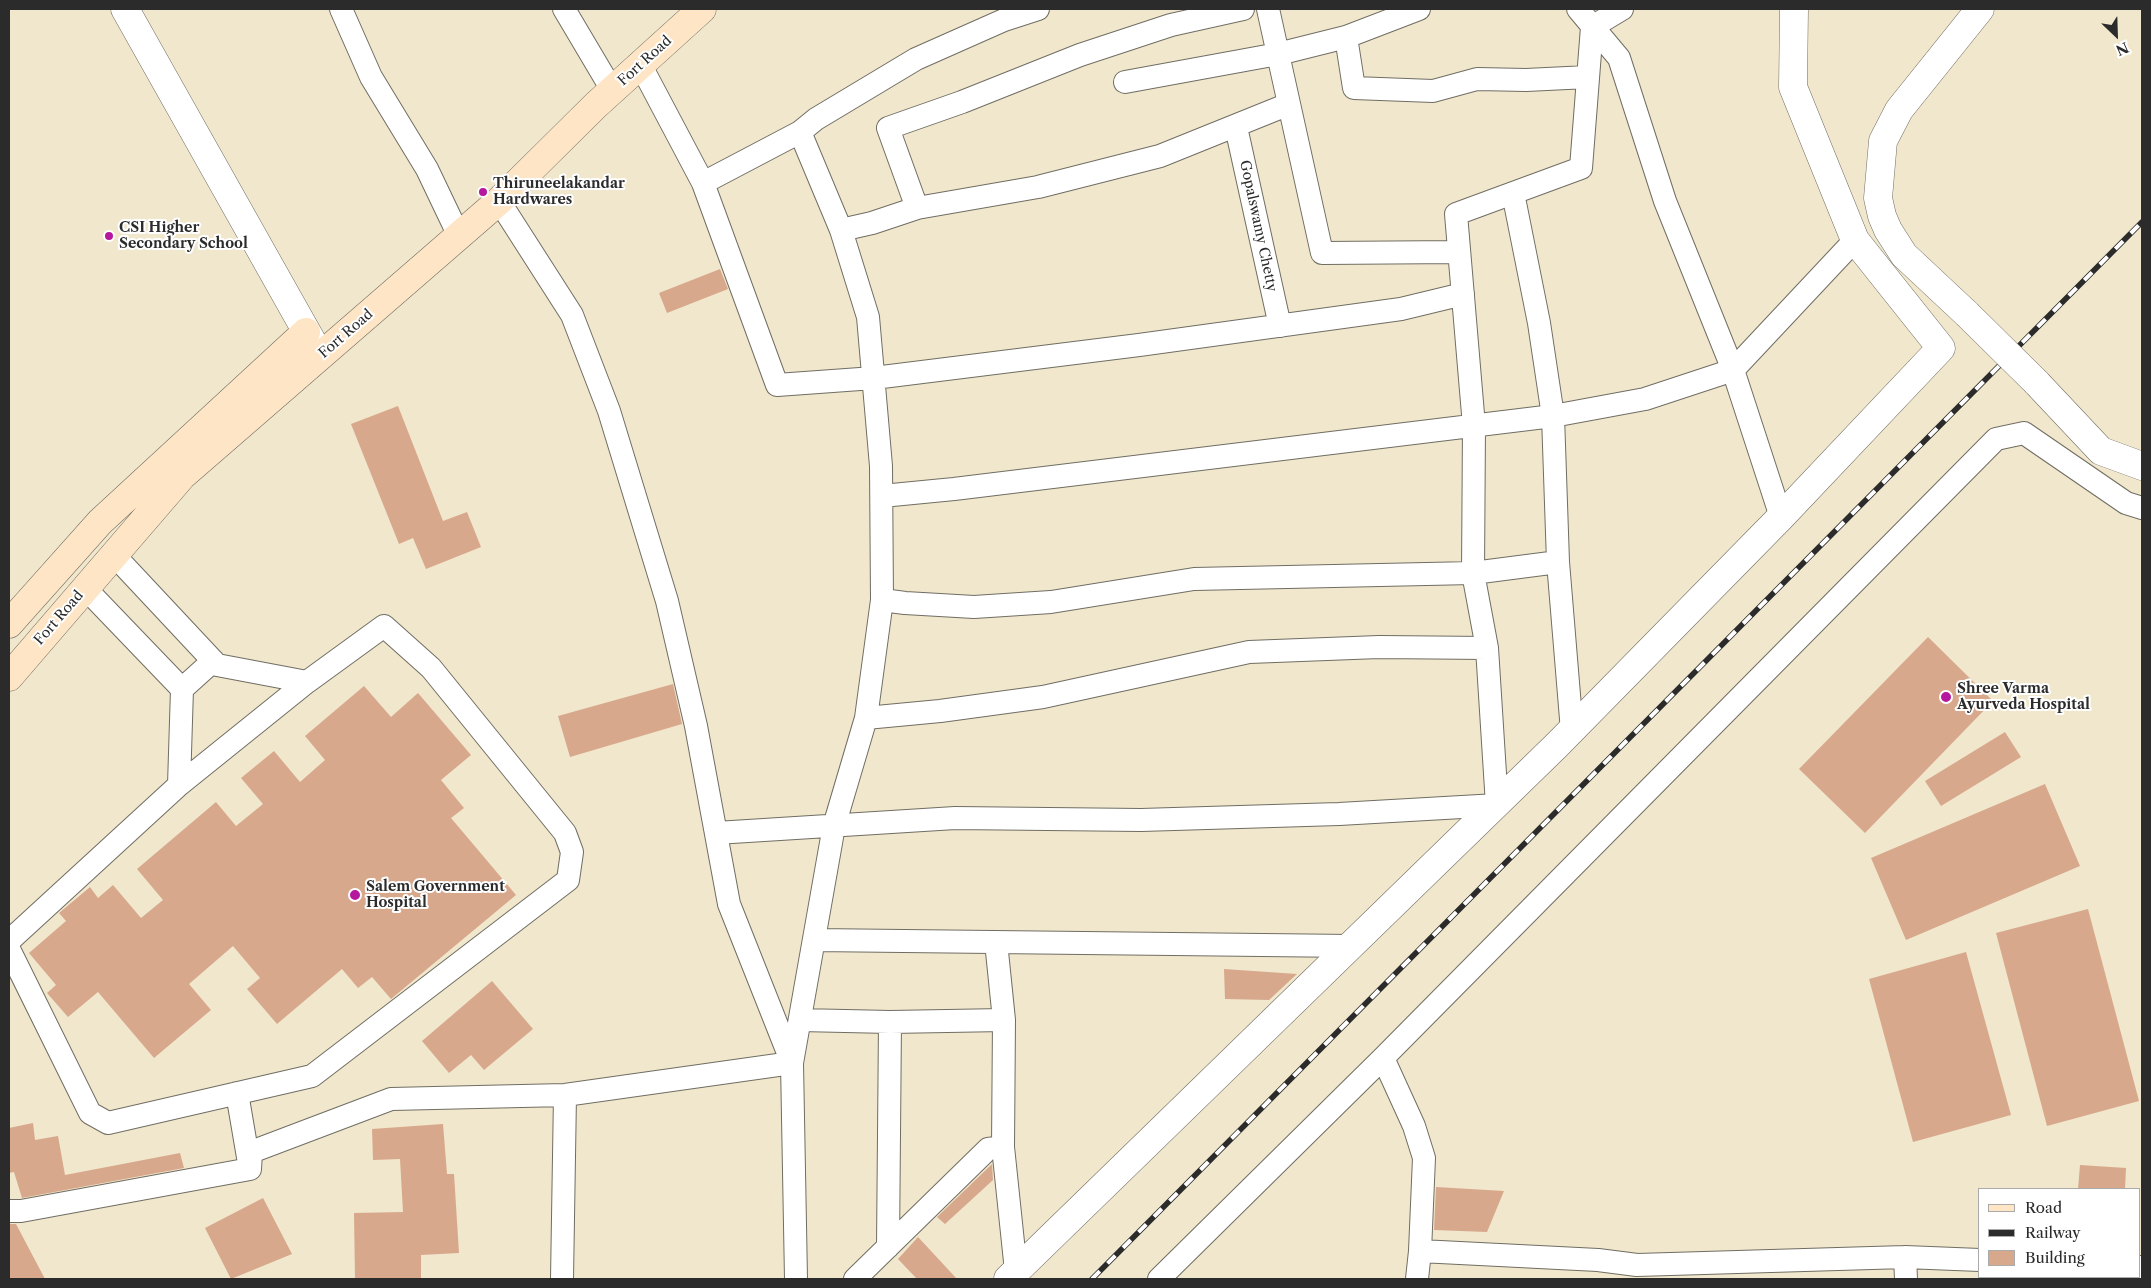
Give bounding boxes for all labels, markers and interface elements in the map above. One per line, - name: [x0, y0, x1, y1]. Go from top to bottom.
- north arrow: [2091, 10, 2141, 60]
- street label: Fort Road: [615, 33, 675, 89]
- text: N: [2113, 38, 2131, 59]
- street label: Gopalswamy Chetty: [1236, 159, 1280, 293]
- place label: Thiruneelakandar Hardwares: [493, 176, 625, 208]
- marker: Thiruneelakandar Hardwares: [477, 186, 489, 198]
- place label: CSI Higher Secondary School: [119, 220, 248, 252]
- marker: CSI Higher Secondary School: [103, 230, 115, 242]
- street label: Fort Road: [315, 306, 377, 362]
- street label: Fort Road: [31, 587, 87, 649]
- place label: Shree Varma Ayurveda Hospital: [1957, 681, 2090, 714]
- marker: Shree Varma Ayurveda Hospital: [1939, 690, 1953, 704]
- place label: Salem Government Hospital: [366, 879, 505, 912]
- marker: Salem Government Hospital: [348, 888, 362, 902]
- legend: [1978, 1188, 2141, 1278]
- text: Road: [2025, 1198, 2062, 1217]
- text: Railway: [2025, 1223, 2081, 1242]
- text: Building: [2025, 1248, 2085, 1267]

